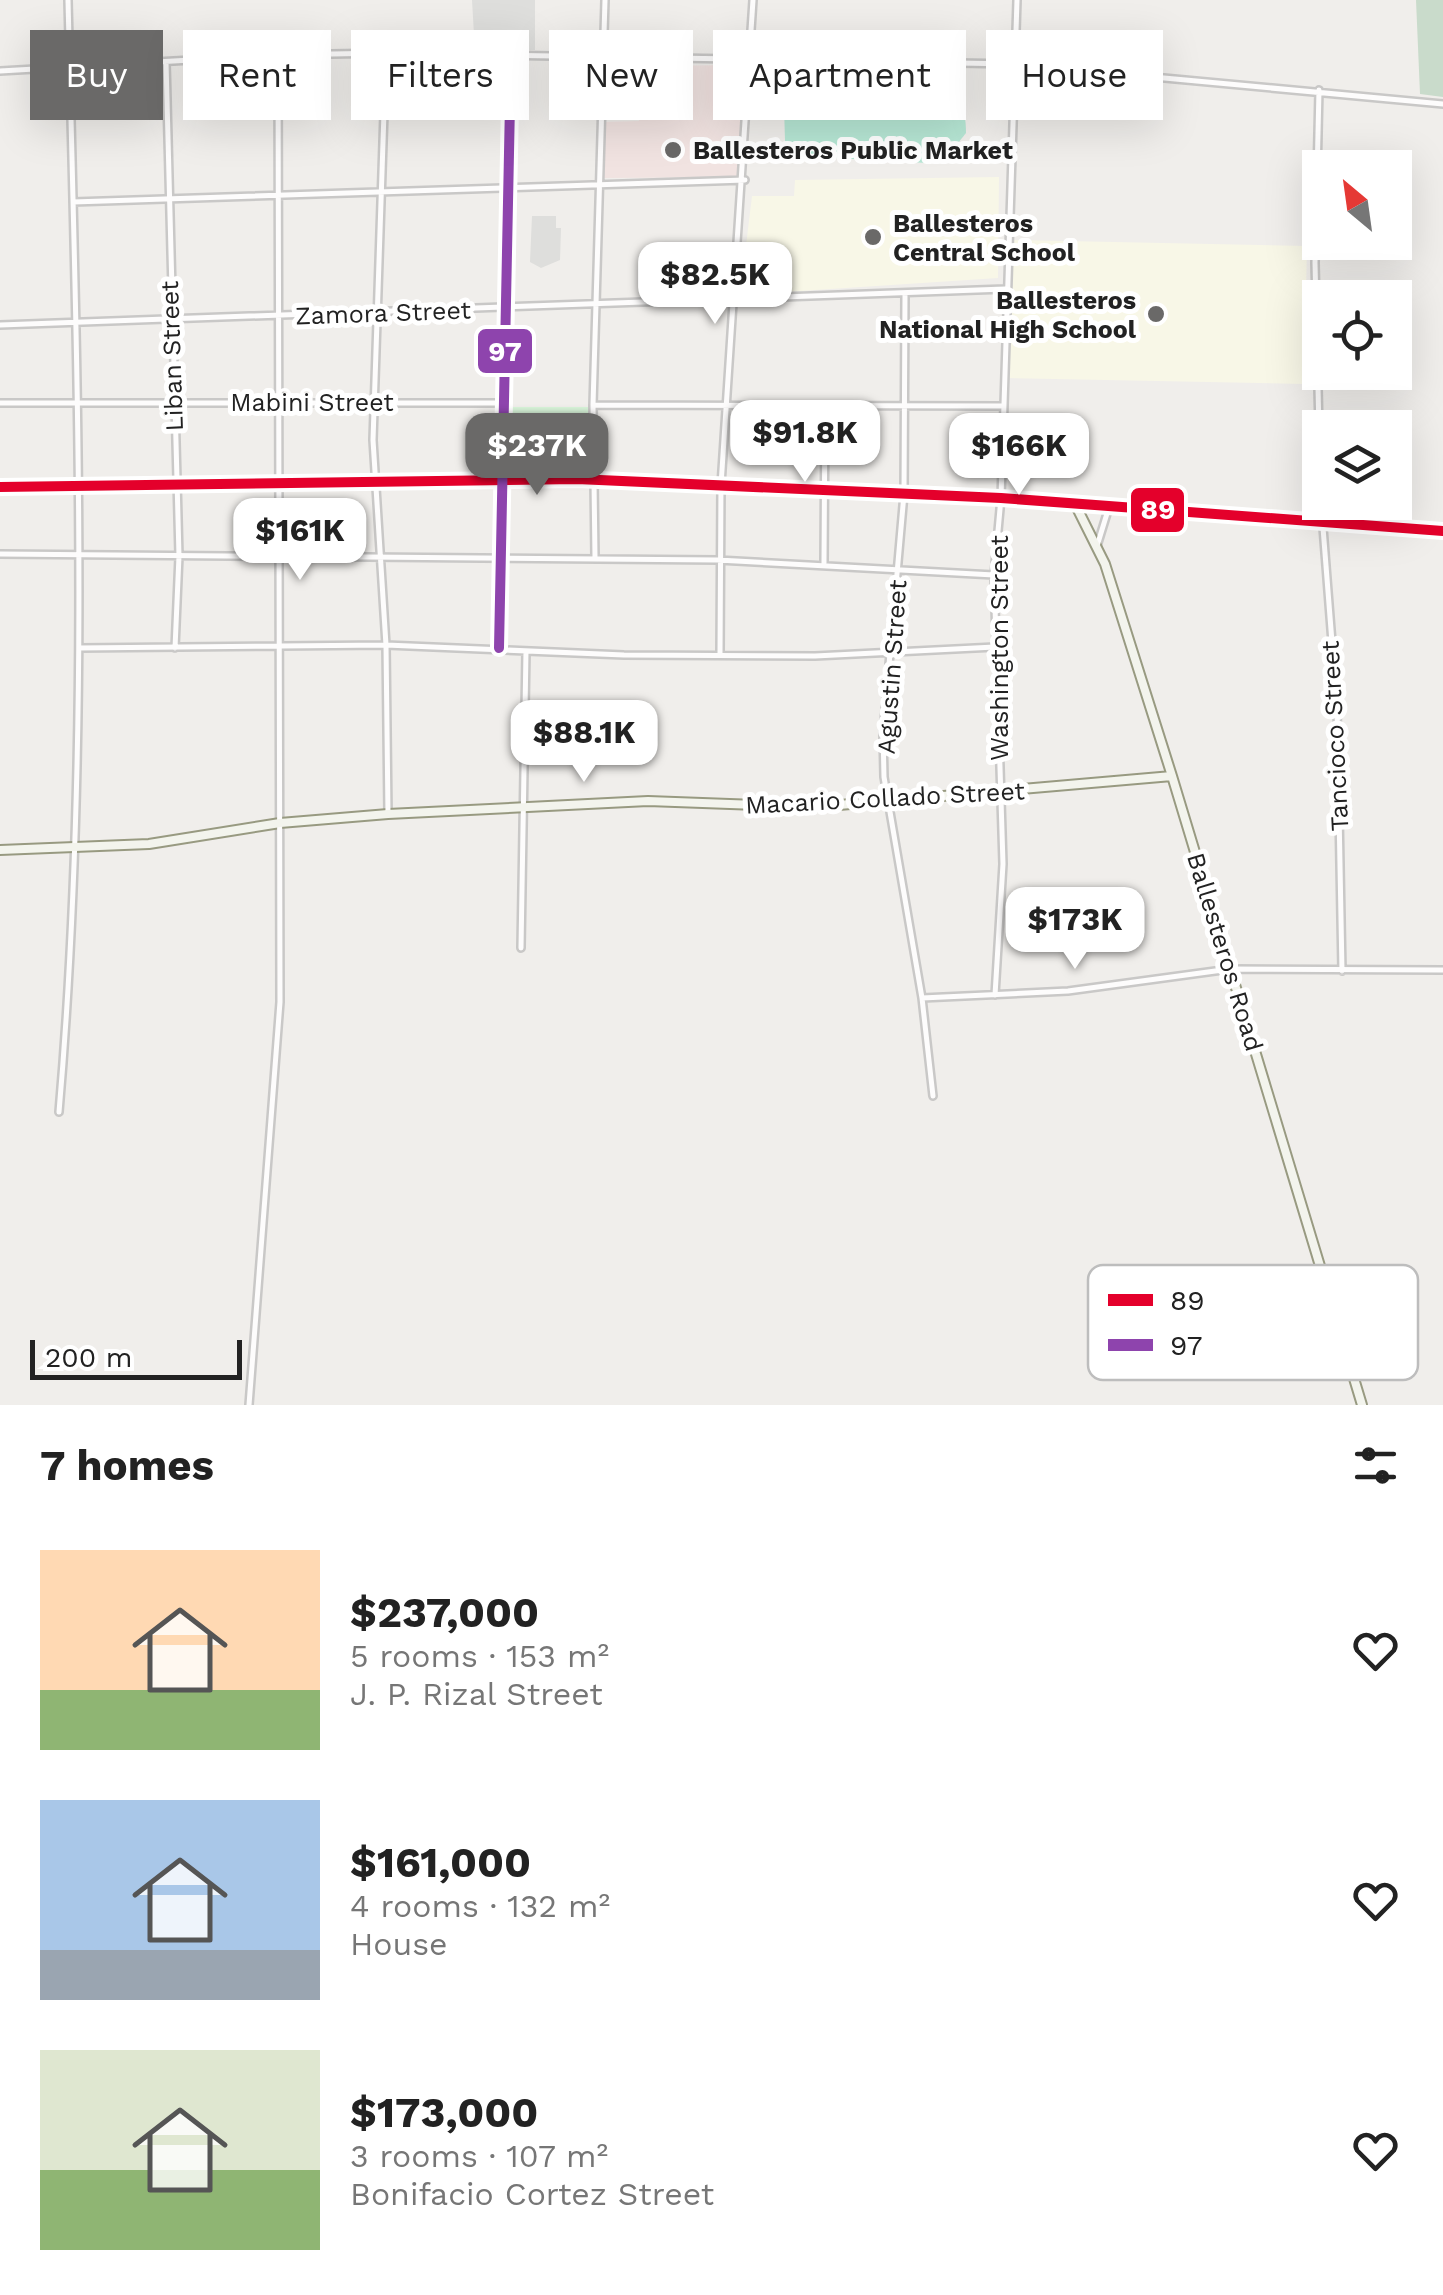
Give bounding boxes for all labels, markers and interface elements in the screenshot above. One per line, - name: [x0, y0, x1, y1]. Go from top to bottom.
- chip: Buy: [30, 30, 163, 120]
- chip: Rent: [183, 30, 331, 120]
- chip: Filters: [351, 30, 529, 120]
- chip: New: [549, 30, 693, 120]
- chip: Apartment: [713, 30, 966, 120]
- chip: House: [986, 30, 1163, 120]
- place label: Ballesteros Public Market: [693, 136, 1013, 165]
- marker: Ballesteros Public Market: [662, 139, 684, 161]
- north arrow: [1302, 150, 1412, 260]
- map controls: [1302, 150, 1412, 520]
- place label: Ballesteros Central School: [893, 209, 1076, 267]
- marker: Ballesteros Central School: [862, 226, 884, 248]
- pin: $82.5K: [634, 242, 796, 327]
- text: $82.5K: [660, 255, 770, 293]
- street label: Liban Street: [155, 280, 189, 432]
- button: locate: [1302, 280, 1412, 390]
- place label: Ballesteros National High School: [879, 286, 1137, 344]
- street label: Zamora Street: [295, 295, 472, 331]
- marker: Ballesteros National High School: [1145, 303, 1167, 325]
- line badge: 97: [476, 327, 534, 375]
- text: 97: [488, 335, 522, 368]
- street label: Mabini Street: [230, 388, 394, 417]
- pin: $91.8K: [724, 400, 886, 485]
- button: layers: [1302, 410, 1412, 520]
- pin: $237K: [467, 413, 607, 498]
- text: $91.8K: [752, 413, 858, 451]
- pin: $166K: [949, 413, 1089, 498]
- text: $237K: [487, 426, 587, 464]
- text: $166K: [971, 426, 1067, 464]
- line badge: 89: [1129, 486, 1186, 534]
- text: 89: [1141, 493, 1175, 526]
- pin: $161K: [230, 498, 370, 583]
- text: $161K: [255, 511, 345, 549]
- street label: Washington Street: [985, 534, 1014, 761]
- street label: Agustin Street: [871, 578, 913, 755]
- street label: Tancioco Street: [1316, 640, 1354, 832]
- pin: $88.1K: [503, 700, 665, 785]
- text: $88.1K: [533, 713, 635, 751]
- street label: Macario Collado Street: [744, 776, 1026, 820]
- street label: Ballesteros Road: [1181, 849, 1269, 1055]
- pin: $173K: [1005, 887, 1145, 972]
- text: $173K: [1028, 900, 1122, 938]
- legend: [1088, 1265, 1418, 1380]
- text: 89: [1170, 1284, 1205, 1317]
- text: 97: [1170, 1329, 1202, 1362]
- scale bar: [30, 1335, 242, 1380]
- text: 200 m: [45, 1341, 132, 1374]
- icon: filters: [1348, 1438, 1403, 1493]
- text: 7 homes: [40, 1441, 214, 1490]
- text: $237,000: [350, 1588, 539, 1637]
- icon: home: [120, 1590, 240, 1710]
- icon: heart: [1348, 1623, 1403, 1678]
- text: 5 rooms · 153 m²: [350, 1637, 609, 1675]
- text: J. P. Rizal Street: [350, 1675, 603, 1713]
- text: $161,000: [350, 1838, 531, 1887]
- icon: home: [120, 1840, 240, 1960]
- icon: heart: [1348, 1873, 1403, 1928]
- text: 4 rooms · 132 m²: [350, 1887, 610, 1925]
- text: House: [350, 1925, 448, 1963]
- text: $173,000: [350, 2088, 538, 2137]
- icon: home: [120, 2090, 240, 2210]
- icon: heart: [1348, 2123, 1403, 2178]
- text: 3 rooms · 107 m²: [350, 2137, 608, 2175]
- text: Bonifacio Cortez Street: [350, 2175, 714, 2213]

